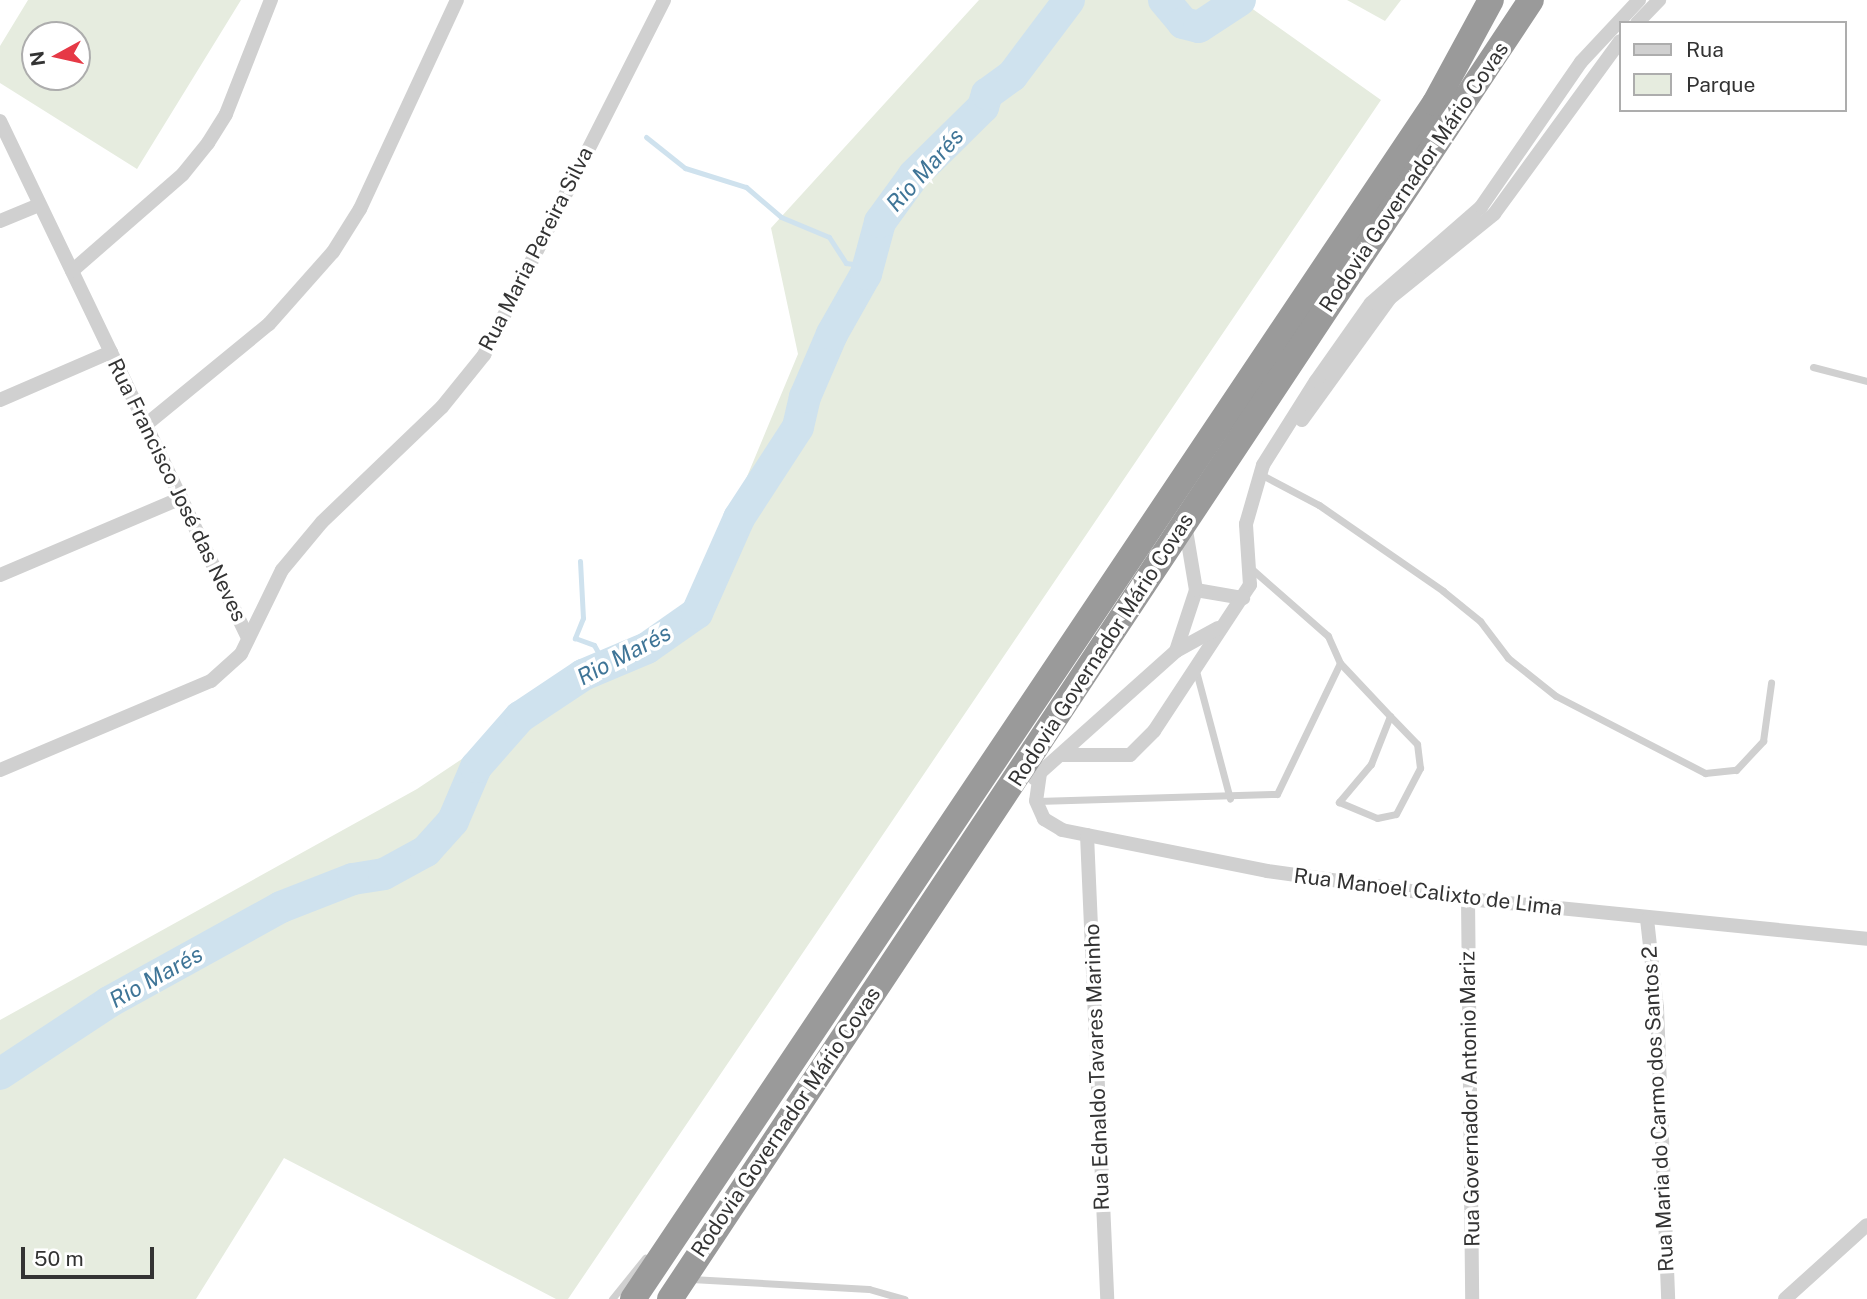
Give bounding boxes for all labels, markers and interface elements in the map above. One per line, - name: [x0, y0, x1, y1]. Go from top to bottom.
- north arrow: [21, 21, 91, 91]
- legend: [1618, 21, 1846, 112]
- street label: Rodovia Governador Mário Covas: [1314, 37, 1514, 317]
- text: Rua: [1686, 37, 1724, 62]
- text: N: [25, 50, 49, 68]
- text: Parque: [1686, 72, 1755, 97]
- water label: Rio Marés: [880, 123, 970, 217]
- street label: Rua Maria Pereira Silva: [474, 143, 598, 355]
- street label: Rua Francisco José das Neves: [102, 354, 252, 626]
- street label: Rodovia Governador Mário Covas: [1003, 509, 1199, 791]
- water label: Rio Marés: [572, 619, 676, 691]
- street label: Rua Manoel Calixto de Lima: [1292, 863, 1564, 921]
- street label: Rua Ednaldo Tavares Marinho: [1079, 923, 1115, 1211]
- water label: Rio Marés: [104, 940, 208, 1014]
- street label: Rua Maria do Carmo dos Santos 2: [1637, 945, 1679, 1273]
- street label: Rua Governador Antonio Mariz: [1455, 951, 1485, 1247]
- street label: Rodovia Governador Mário Covas: [686, 982, 886, 1262]
- scale bar: [24, 1232, 158, 1276]
- text: 50 m: [34, 1246, 84, 1271]

